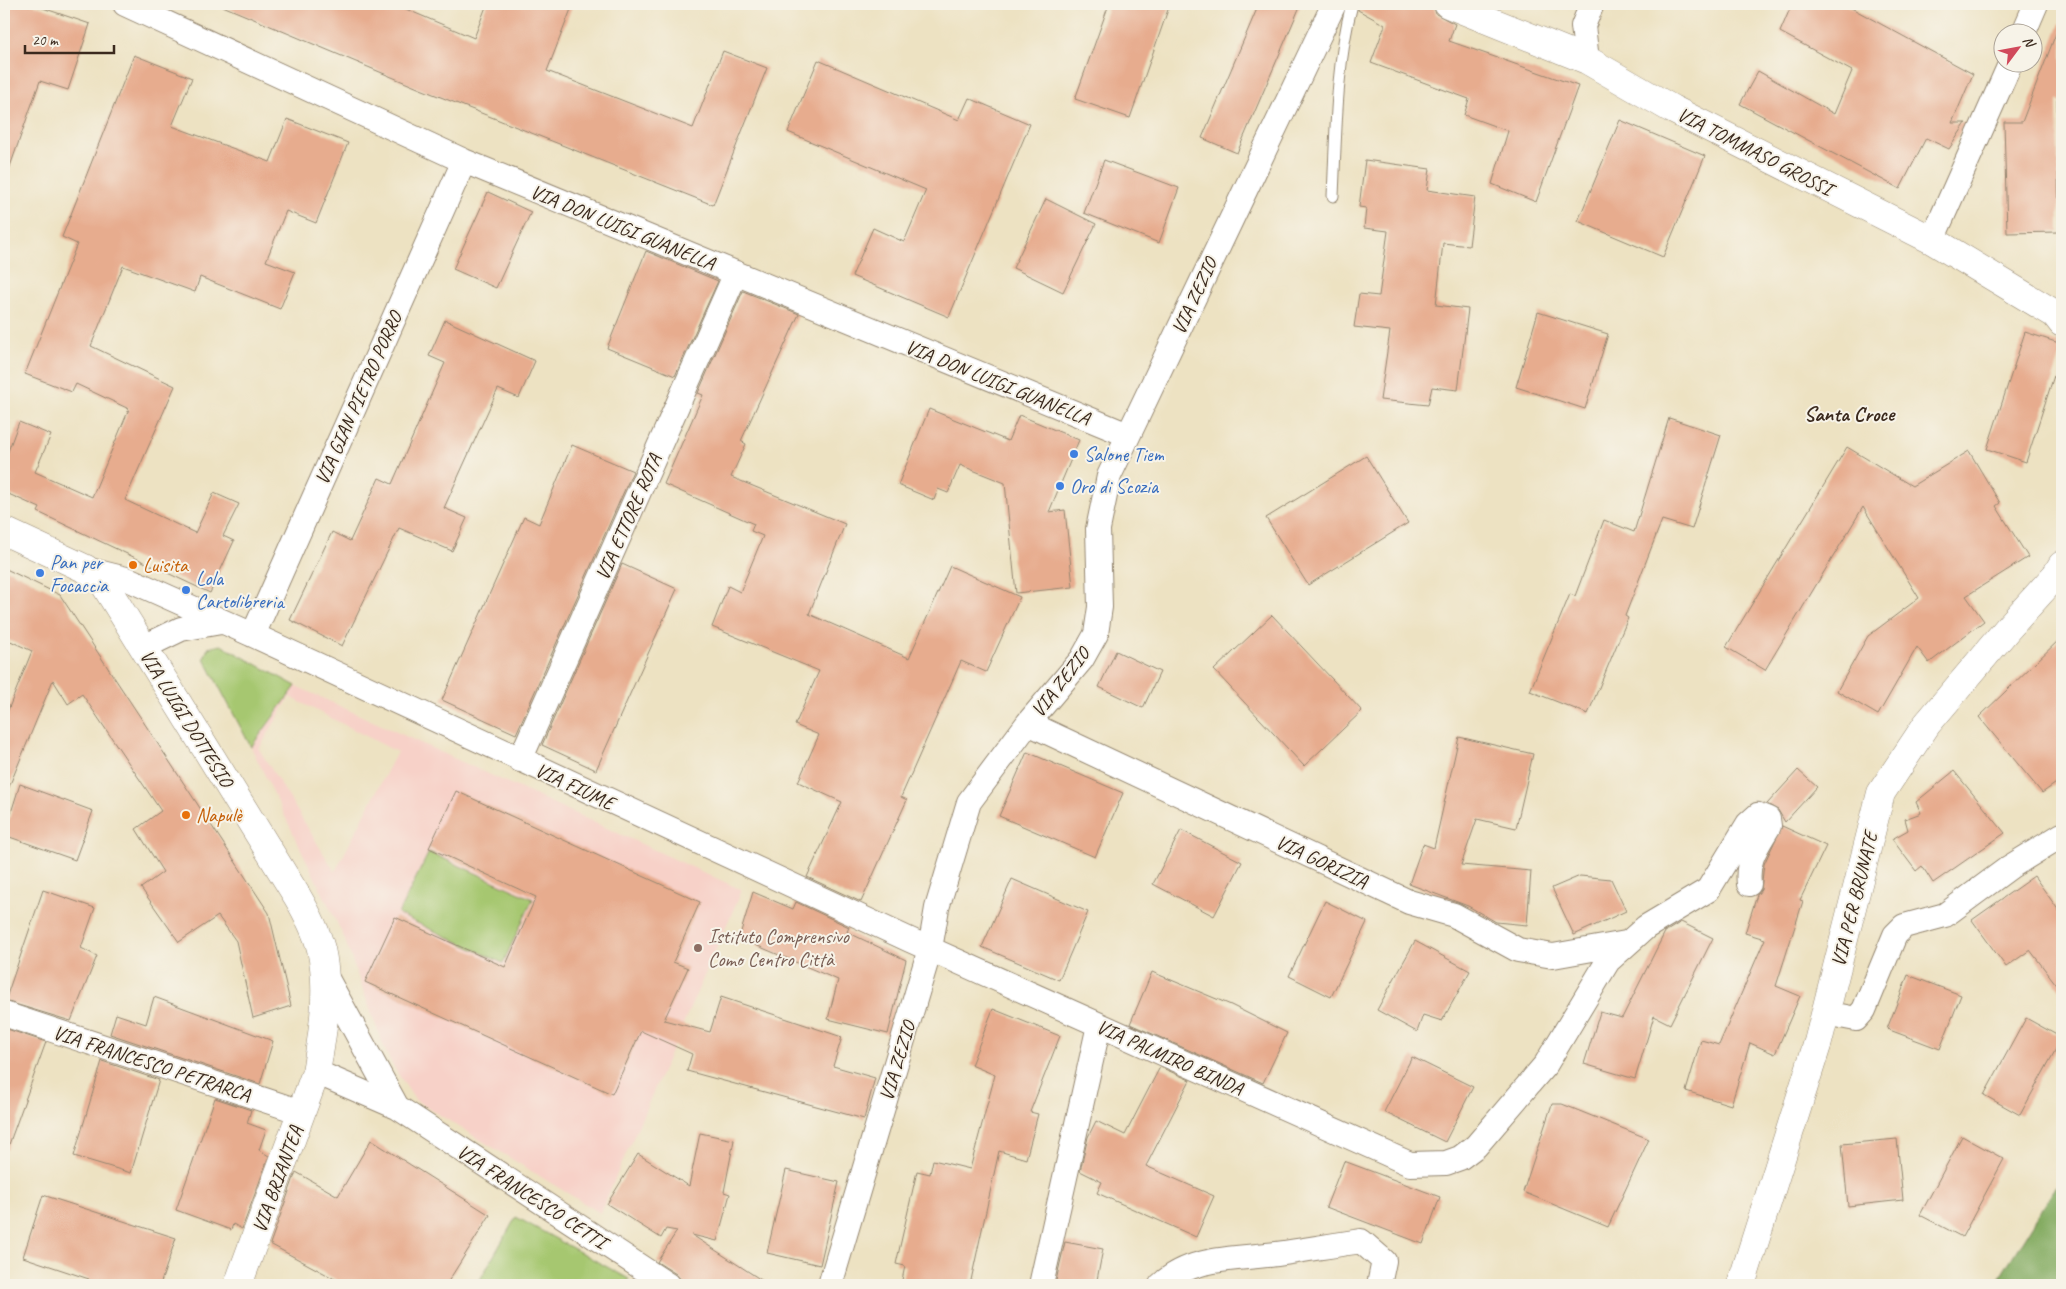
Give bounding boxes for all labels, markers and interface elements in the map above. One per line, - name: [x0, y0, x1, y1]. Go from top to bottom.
- scale bar: [25, 22, 114, 54]
- north arrow: [1994, 22, 2044, 72]
- text: 20 m: [32, 31, 59, 50]
- text: N: [2019, 33, 2039, 52]
- street label: VIA TOMMASO GROSSI: [1673, 102, 1841, 204]
- street label: VIA DON LUIGI GUANELLA: [527, 179, 720, 276]
- street label: VIA ZEZIO: [1166, 252, 1224, 338]
- street label: VIA GIAN PIETRO PORRO: [309, 306, 409, 489]
- street label: VIA DON LUIGI GUANELLA: [902, 334, 1095, 431]
- district label: Santa Croce: [1804, 401, 1896, 427]
- place label: Salone Tiem: [1084, 442, 1164, 467]
- marker: Salone Tiem: [1068, 448, 1080, 460]
- street label: VIA ETTORE ROTA: [590, 450, 668, 584]
- place label: Oro di Scozia: [1070, 474, 1160, 499]
- marker: Oro di Scozia: [1054, 480, 1066, 492]
- place label: Pan per Focaccia: [50, 550, 109, 598]
- place label: Luisita: [143, 553, 189, 578]
- marker: Luisita: [127, 559, 139, 571]
- place label: Lola Cartolibreria: [196, 566, 286, 614]
- marker: Pan per Focaccia: [34, 567, 46, 579]
- marker: Lola Cartolibreria: [180, 584, 192, 596]
- street label: VIA ZEZIO: [1025, 641, 1097, 722]
- street label: VIA LUIGI DOTTESIO: [134, 645, 240, 793]
- street label: VIA FIUME: [531, 757, 621, 817]
- place label: Napulè: [196, 803, 243, 828]
- marker: Napulè: [180, 809, 192, 821]
- street label: VIA PER BRUNATE: [1826, 826, 1884, 969]
- street label: VIA GORIZIA: [1272, 829, 1373, 894]
- place label: Istituto Comprensivo Como Centro Città: [708, 924, 850, 972]
- marker: Istituto Comprensivo Como Centro Città: [692, 942, 704, 954]
- street label: VIA PALMIRO BINDA: [1093, 1014, 1248, 1101]
- street label: VIA ZEZIO: [874, 1017, 922, 1104]
- street label: VIA FRANCESCO PETRARCA: [50, 1020, 255, 1108]
- street label: VIA BRIANTEA: [247, 1121, 309, 1236]
- street label: VIA FRANCESCO CETTI: [452, 1139, 615, 1257]

